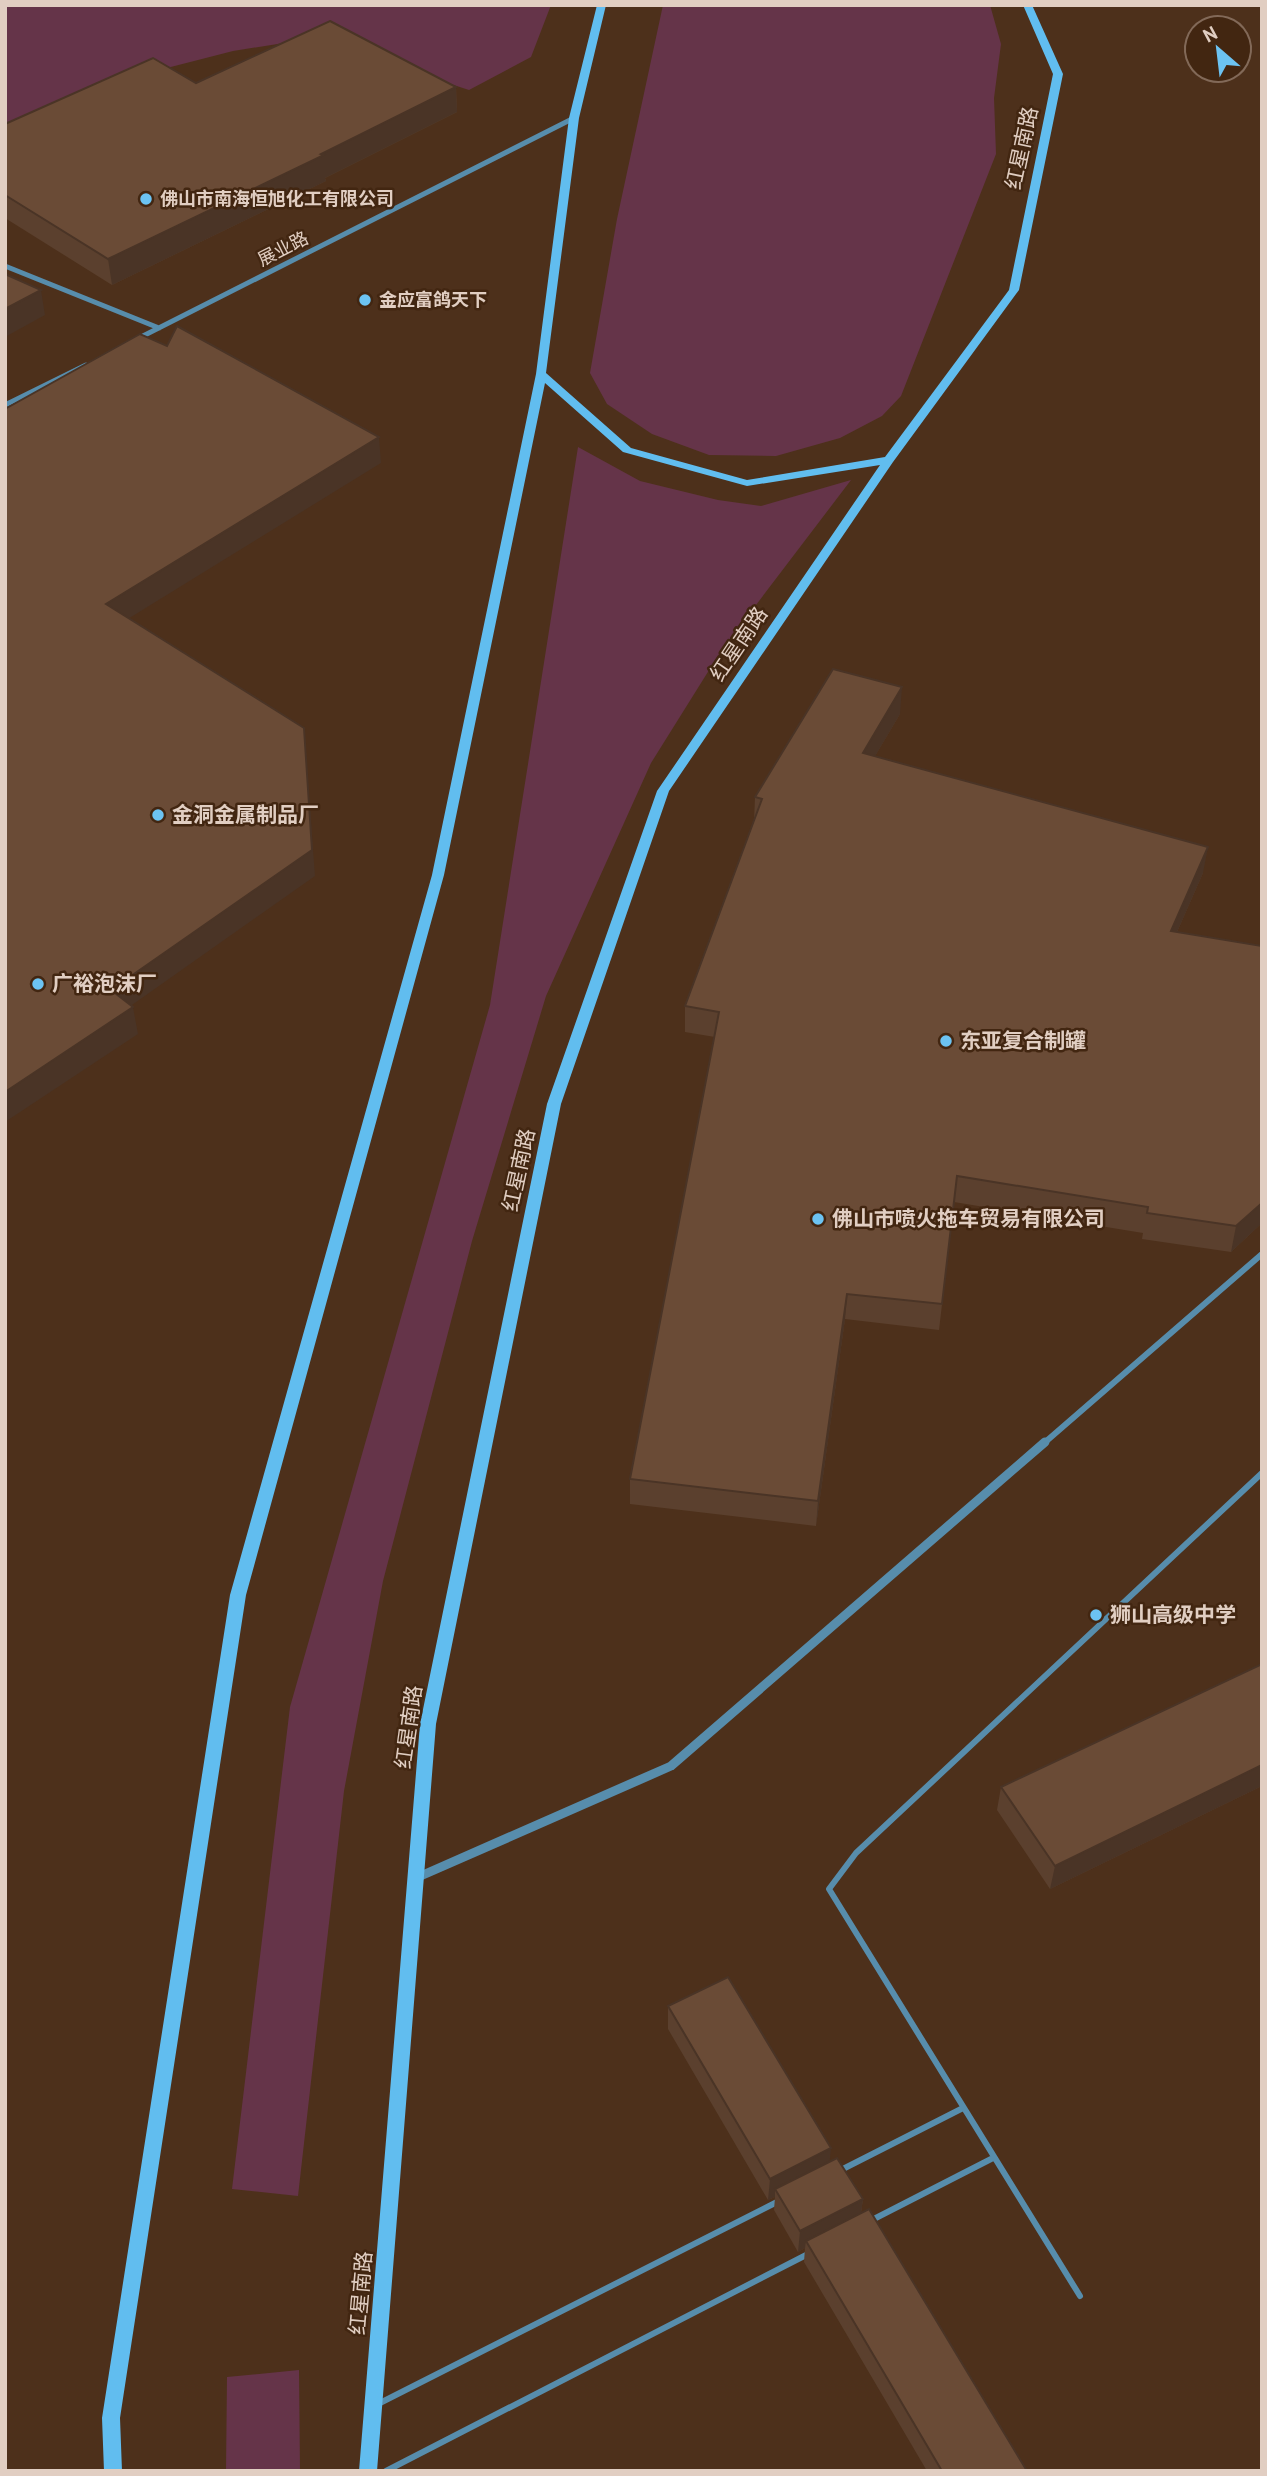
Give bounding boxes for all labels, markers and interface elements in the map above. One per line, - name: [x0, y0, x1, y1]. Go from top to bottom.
- north arrow: [1183, 14, 1253, 84]
- text: N: [1199, 20, 1221, 48]
- street label: 红星南路: [1000, 104, 1043, 192]
- place label: 佛山市南海恒旭化工有限公司: [160, 187, 394, 210]
- marker: 佛山市南海恒旭化工有限公司: [138, 191, 154, 207]
- street label: 展业路: [253, 226, 312, 271]
- place label: 金应富鸽天下: [379, 288, 487, 311]
- marker: 金应富鸽天下: [357, 292, 373, 308]
- street label: 红星南路: [704, 601, 773, 686]
- place label: 金洞金属制品厂: [172, 801, 319, 828]
- marker: 金洞金属制品厂: [150, 807, 166, 823]
- place label: 广裕泡沫厂: [52, 970, 157, 997]
- marker: 广裕泡沫厂: [30, 976, 46, 992]
- place label: 东亚复合制罐: [960, 1027, 1086, 1054]
- marker: 东亚复合制罐: [938, 1033, 954, 1049]
- street label: 红星南路: [497, 1126, 540, 1214]
- place label: 佛山市喷火拖车贸易有限公司: [832, 1205, 1105, 1232]
- marker: 佛山市喷火拖车贸易有限公司: [810, 1211, 826, 1227]
- place label: 狮山高级中学: [1110, 1601, 1236, 1628]
- marker: 狮山高级中学: [1088, 1607, 1104, 1623]
- street label: 红星南路: [389, 1683, 428, 1770]
- street label: 红星南路: [343, 2250, 378, 2336]

